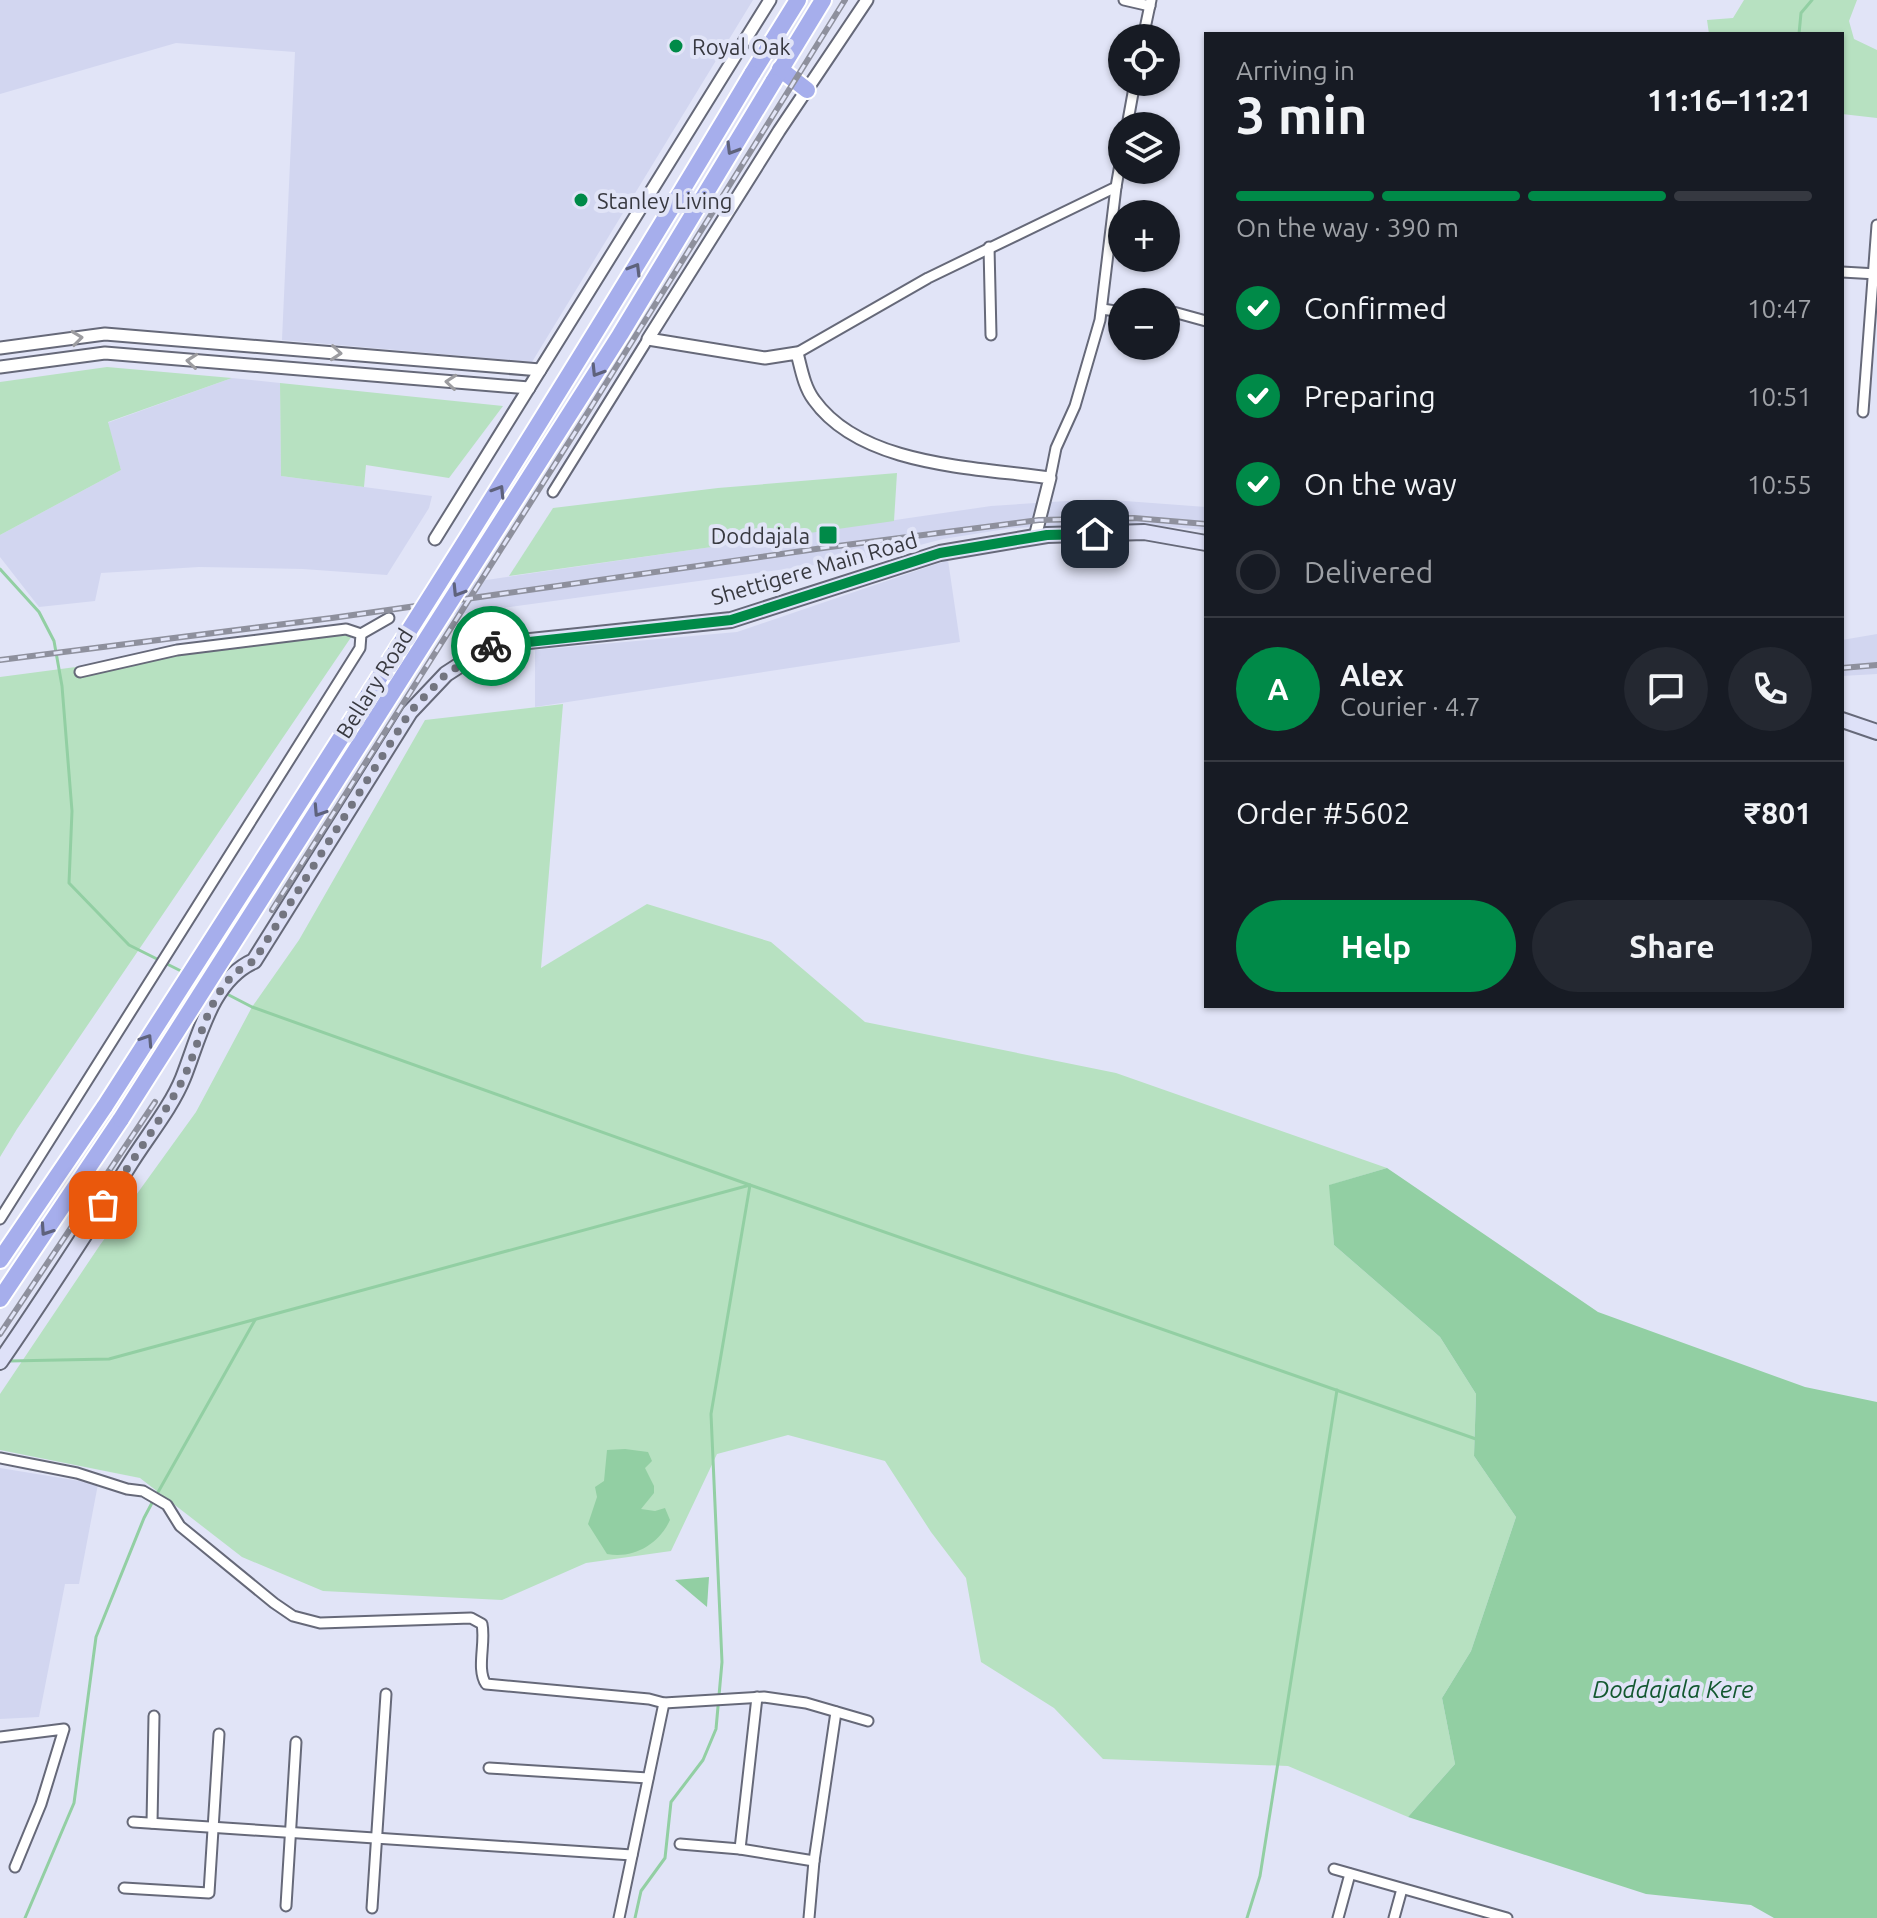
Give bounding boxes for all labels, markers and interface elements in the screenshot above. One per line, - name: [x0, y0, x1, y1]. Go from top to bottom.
- map controls: [1108, 24, 1180, 360]
- button: locate: [1108, 24, 1180, 96]
- place label: Royal Oak: [692, 34, 791, 59]
- marker: Royal Oak: [667, 37, 685, 55]
- text: Arriving in: [1236, 56, 1355, 85]
- text: 11:16–11:21: [1647, 83, 1812, 117]
- text: 3 min: [1236, 86, 1367, 144]
- button: layers: [1108, 112, 1180, 184]
- one-way arrow: [726, 140, 742, 155]
- place label: Stanley Living: [597, 188, 732, 213]
- marker: Stanley Living: [572, 191, 590, 209]
- button: +: [1108, 200, 1180, 272]
- text: On the way · 390 m: [1236, 213, 1459, 242]
- one-way arrow: [625, 263, 641, 278]
- icon: check: [1236, 286, 1280, 330]
- button: −: [1108, 288, 1180, 360]
- text: Confirmed: [1304, 291, 1447, 325]
- text: 10:47: [1747, 294, 1812, 323]
- one-way arrow: [70, 330, 84, 347]
- one-way arrow: [330, 344, 343, 361]
- one-way arrow: [185, 352, 198, 369]
- one-way arrow: [591, 362, 606, 377]
- one-way arrow: [444, 374, 457, 391]
- icon: check: [1236, 374, 1280, 418]
- text: Preparing: [1304, 379, 1436, 413]
- text: 10:51: [1747, 382, 1812, 411]
- icon: check: [1236, 462, 1280, 506]
- text: On the way: [1304, 467, 1457, 501]
- text: 10:55: [1747, 470, 1812, 499]
- one-way arrow: [489, 485, 504, 500]
- pin: [1061, 500, 1129, 568]
- icon: home: [1073, 512, 1117, 556]
- place label: Doddajala: [711, 523, 810, 548]
- marker: Doddajala: [817, 524, 839, 546]
- street label: Shettigere Main Road: [708, 527, 920, 609]
- text: Delivered: [1304, 555, 1433, 589]
- one-way arrow: [453, 582, 468, 597]
- courier: [451, 606, 531, 686]
- street label: Bellary Road: [330, 624, 418, 742]
- icon: bike: [469, 624, 513, 668]
- button: chat: [1624, 647, 1708, 731]
- button: phone: [1728, 647, 1812, 731]
- text: Alex: [1340, 658, 1404, 692]
- text: A: [1267, 672, 1289, 706]
- text: Courier · 4.7: [1340, 692, 1480, 721]
- text: Order #5602: [1236, 796, 1410, 830]
- text: ₹801: [1744, 796, 1812, 830]
- one-way arrow: [314, 802, 329, 816]
- button: Help: [1236, 900, 1516, 992]
- button: Share: [1532, 900, 1812, 992]
- one-way arrow: [138, 1034, 153, 1049]
- pin: [69, 1171, 137, 1239]
- icon: bag: [81, 1183, 125, 1227]
- one-way arrow: [41, 1222, 56, 1236]
- water label: Doddajala Kere: [1593, 1676, 1753, 1703]

